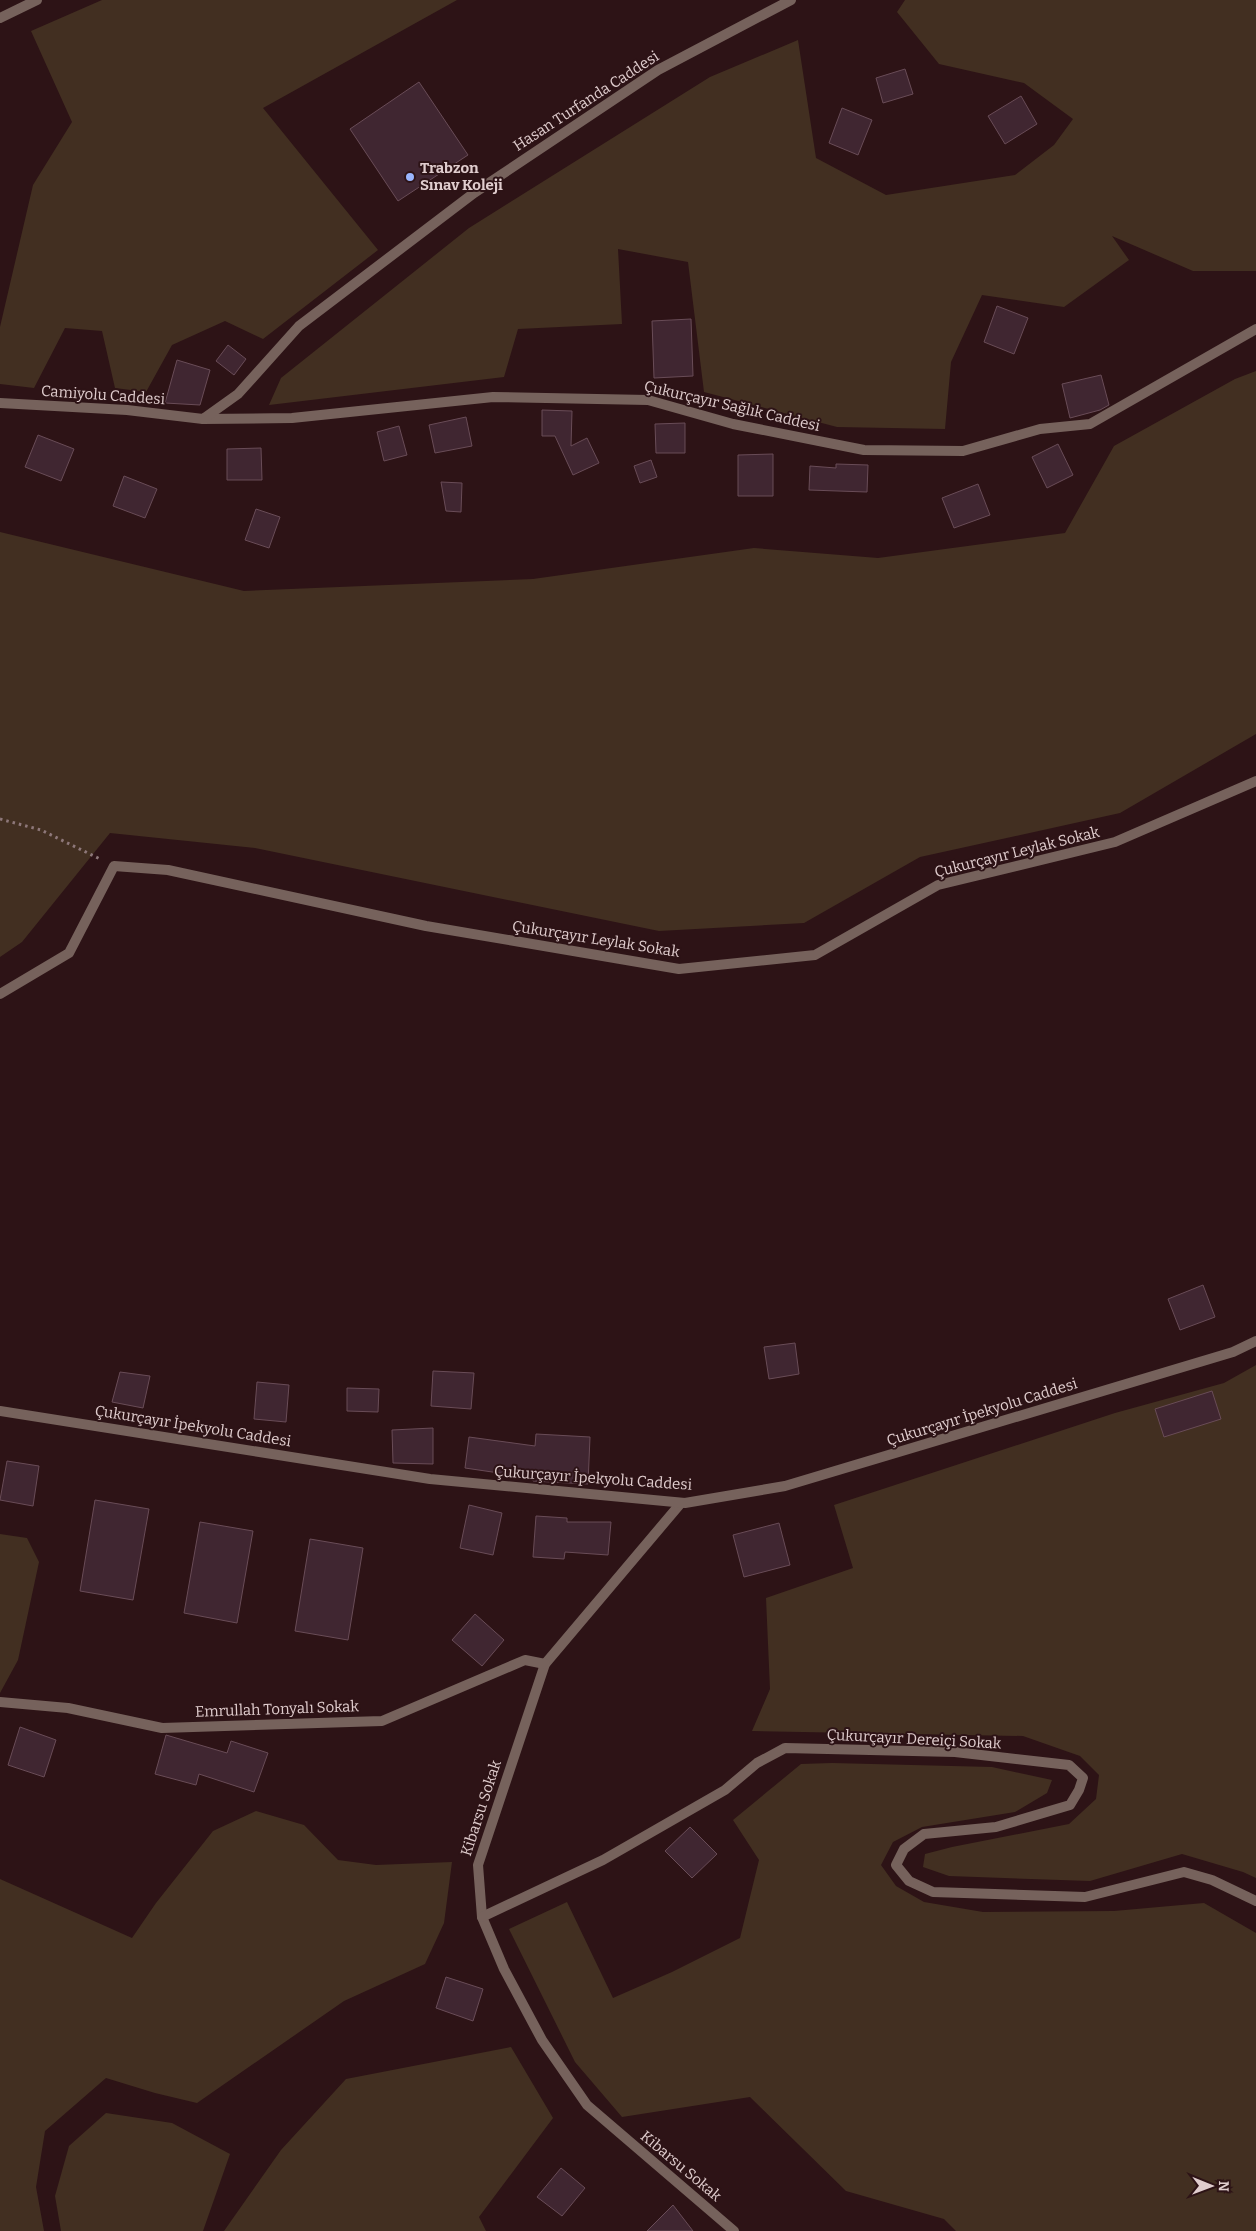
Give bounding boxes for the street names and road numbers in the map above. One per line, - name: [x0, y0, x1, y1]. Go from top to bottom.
- street label: Hasan Turfanda Caddesi: [510, 47, 663, 155]
- street label: Çukurçayır Sağlık Caddesi: [642, 377, 822, 435]
- street label: Camiyolu Caddesi: [40, 382, 166, 408]
- street label: Çukurçayır Leylak Sokak: [933, 823, 1102, 881]
- street label: Çukurçayır Leylak Sokak: [511, 917, 682, 961]
- street label: Çukurçayır İpekyolu Caddesi: [884, 1374, 1080, 1450]
- street label: Çukurçayır İpekyolu Caddesi: [94, 1402, 293, 1450]
- street label: Çukurçayır İpekyolu Caddesi: [493, 1462, 693, 1494]
- street label: Emrullah Tonyalı Sokak: [195, 1697, 360, 1721]
- street label: Çukurçayır Dereiçi Sokak: [826, 1725, 1002, 1753]
- street label: Kibarsu Sokak: [457, 1757, 505, 1858]
- street label: Kibarsu Sokak: [637, 2127, 725, 2205]

